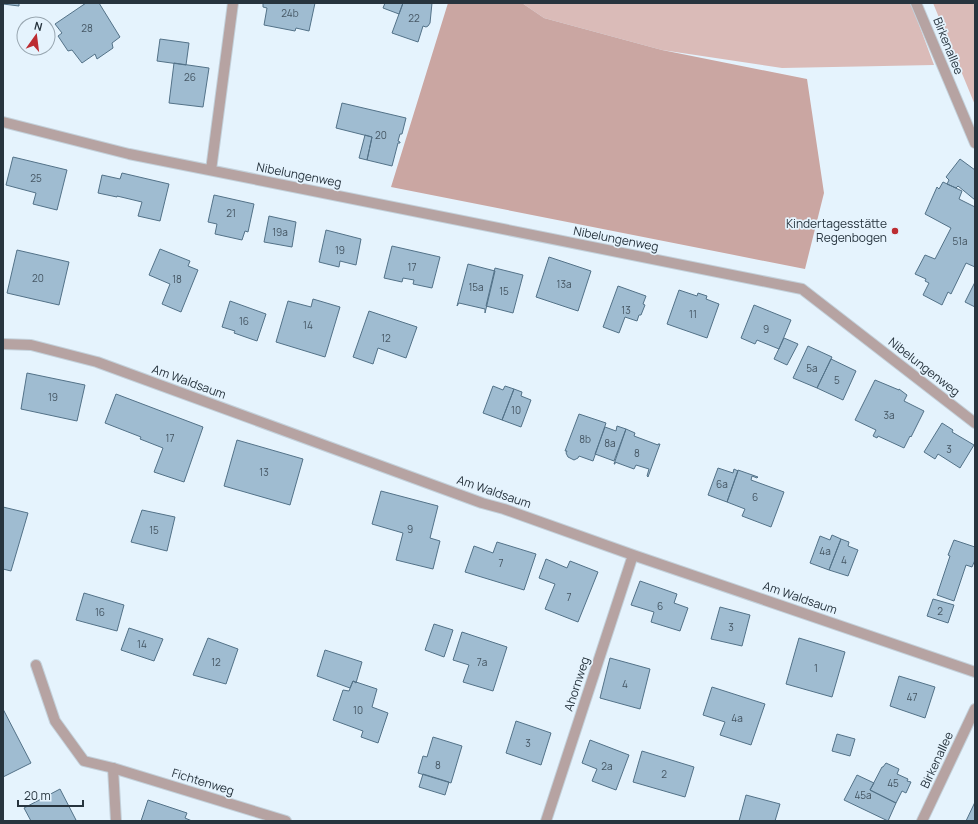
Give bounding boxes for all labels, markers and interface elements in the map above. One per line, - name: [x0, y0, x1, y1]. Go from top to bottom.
- house number: 24b: [281, 6, 299, 20]
- house number: 22: [408, 11, 420, 25]
- street label: Birkenallee: [929, 15, 968, 77]
- north arrow: [16, 16, 56, 56]
- text: N: [33, 18, 44, 34]
- house number: 28: [81, 21, 93, 35]
- house number: 26: [184, 70, 196, 84]
- house number: 20: [375, 128, 387, 142]
- street label: Nibelungenweg: [255, 158, 343, 191]
- house number: 25: [30, 171, 42, 185]
- house number: 21: [226, 206, 236, 220]
- place label: Kindertagesstätte Regenbogen: [786, 215, 887, 246]
- street label: Nibelungenweg: [572, 222, 660, 255]
- house number: 19a: [272, 225, 288, 239]
- marker: Kindertagesstätte Regenbogen: [890, 226, 900, 236]
- house number: 51a: [952, 234, 968, 248]
- house number: 19: [335, 243, 345, 257]
- house number: 17: [408, 260, 416, 274]
- house number: 20: [32, 271, 44, 285]
- house number: 18: [172, 272, 182, 286]
- house number: 13a: [557, 277, 572, 291]
- house number: 15a: [468, 280, 484, 294]
- house number: 15: [499, 284, 509, 298]
- house number: 13: [621, 303, 631, 317]
- house number: 11: [689, 307, 697, 321]
- house number: 16: [239, 314, 249, 328]
- house number: 14: [303, 318, 313, 332]
- house number: 9: [763, 322, 769, 336]
- house number: 12: [381, 331, 391, 345]
- street label: Nibelungenweg: [885, 333, 964, 400]
- street label: Am Waldsaum: [150, 360, 229, 403]
- house number: 5a: [806, 361, 818, 375]
- house number: 5: [834, 373, 840, 387]
- house number: 19: [48, 390, 58, 404]
- house number: 10: [511, 403, 521, 417]
- house number: 3a: [883, 408, 895, 422]
- house number: 17: [166, 431, 174, 445]
- house number: 8b: [579, 432, 591, 446]
- house number: 8a: [604, 436, 616, 450]
- house number: 3: [946, 442, 952, 456]
- house number: 8: [634, 446, 640, 460]
- house number: 13: [259, 465, 269, 479]
- street label: Am Waldsaum: [455, 471, 534, 512]
- house number: 6a: [716, 477, 728, 491]
- house number: 6: [752, 490, 758, 504]
- house number: 9: [407, 522, 413, 536]
- house number: 15: [149, 523, 159, 537]
- house number: 4a: [819, 544, 831, 558]
- house number: 4: [841, 553, 847, 567]
- house number: 7: [498, 556, 504, 570]
- street label: Am Waldsaum: [761, 577, 840, 618]
- house number: 7: [566, 590, 572, 604]
- house number: 6: [657, 599, 663, 613]
- house number: 2: [937, 604, 943, 618]
- house number: 16: [95, 605, 105, 619]
- house number: 3: [728, 620, 734, 634]
- house number: 14: [137, 637, 147, 651]
- street label: Ahornweg: [560, 654, 593, 713]
- house number: 12: [211, 655, 221, 669]
- house number: 7a: [477, 655, 487, 669]
- house number: 1: [814, 661, 818, 675]
- house number: 4: [622, 677, 628, 691]
- house number: 47: [907, 690, 917, 704]
- house number: 10: [353, 703, 363, 717]
- house number: 4a: [731, 711, 743, 725]
- street label: Birkenallee: [916, 729, 957, 791]
- house number: 3: [525, 736, 531, 750]
- house number: 8: [435, 758, 441, 772]
- house number: 2a: [601, 759, 613, 773]
- street label: Fichtenweg: [170, 764, 236, 799]
- house number: 2: [661, 767, 667, 781]
- house number: 45: [887, 776, 899, 790]
- scale bar: [18, 782, 83, 808]
- text: 20 m: [24, 787, 51, 804]
- house number: 45a: [854, 788, 872, 802]

